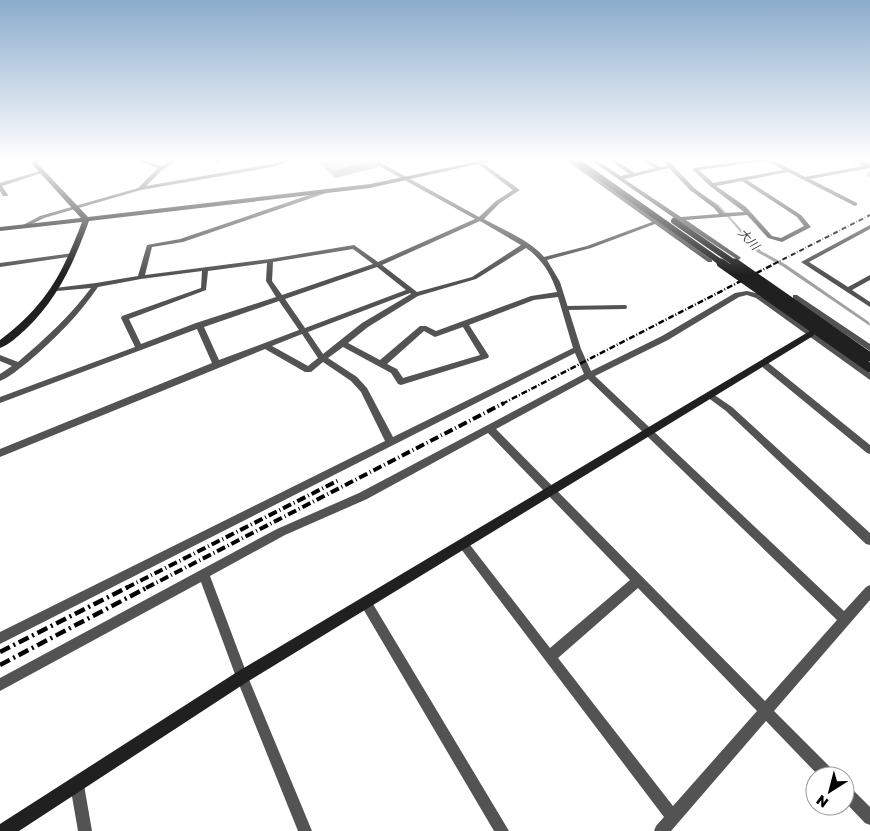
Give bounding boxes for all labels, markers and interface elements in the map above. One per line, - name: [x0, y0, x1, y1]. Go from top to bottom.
- water label: 大川: [735, 225, 764, 254]
- north arrow: [805, 766, 855, 816]
- text: N: [813, 792, 831, 812]

